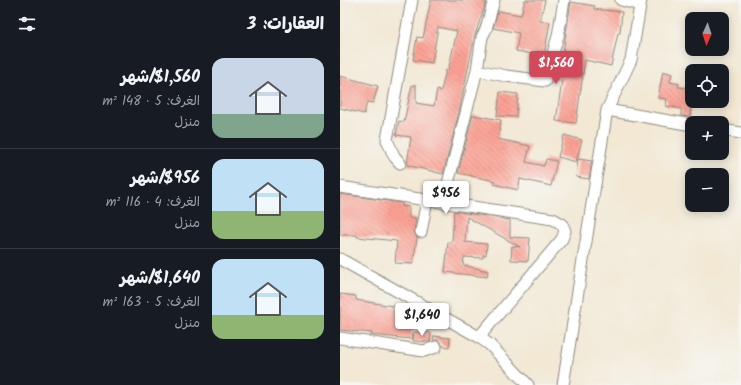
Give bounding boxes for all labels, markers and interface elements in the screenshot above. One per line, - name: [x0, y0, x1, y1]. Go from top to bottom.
- text: العقارات: 3: [247, 11, 324, 38]
- north arrow: [685, 12, 729, 56]
- map controls: [685, 12, 729, 212]
- icon: filters: [16, 13, 38, 35]
- pin: $1,560: [523, 51, 589, 85]
- text: $1,560: [538, 53, 574, 74]
- text: $1,560/شهر: [121, 64, 200, 91]
- button: locate: [685, 64, 729, 108]
- icon: home: [244, 74, 292, 122]
- text: الغرف: 5 · 148 m²: [102, 91, 200, 112]
- text: منزل: [174, 112, 200, 133]
- button: +: [685, 116, 729, 160]
- text: $956/شهر: [130, 165, 200, 192]
- button: −: [685, 168, 729, 212]
- icon: home: [244, 175, 292, 223]
- pin: $956: [422, 181, 470, 215]
- text: $956: [432, 183, 460, 204]
- text: الغرف: 4 · 116 m²: [106, 192, 200, 213]
- text: منزل: [174, 213, 200, 234]
- text: $1,640/شهر: [120, 265, 200, 292]
- icon: home: [244, 275, 292, 323]
- text: الغرف: 5 · 163 m²: [103, 292, 200, 313]
- pin: $1,640: [389, 303, 455, 337]
- text: $1,640: [404, 305, 440, 326]
- text: منزل: [174, 313, 200, 334]

